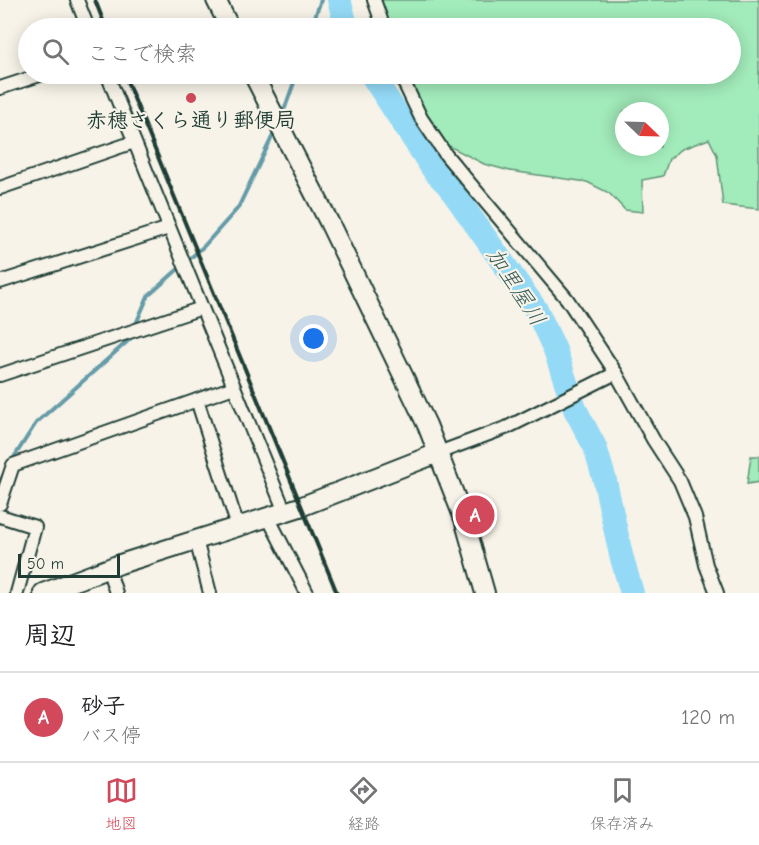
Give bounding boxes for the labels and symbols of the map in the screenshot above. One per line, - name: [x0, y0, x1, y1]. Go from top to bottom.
- marker: 赤穂さくら通り郵便局: [184, 91, 198, 105]
- north arrow: [615, 102, 669, 156]
- place label: 赤穂さくら通り郵便局: [86, 108, 296, 132]
- water label: 加里屋川: [481, 243, 551, 331]
- your location: [299, 324, 328, 353]
- pin: A: [456, 492, 494, 538]
- scale bar: [18, 551, 120, 578]

